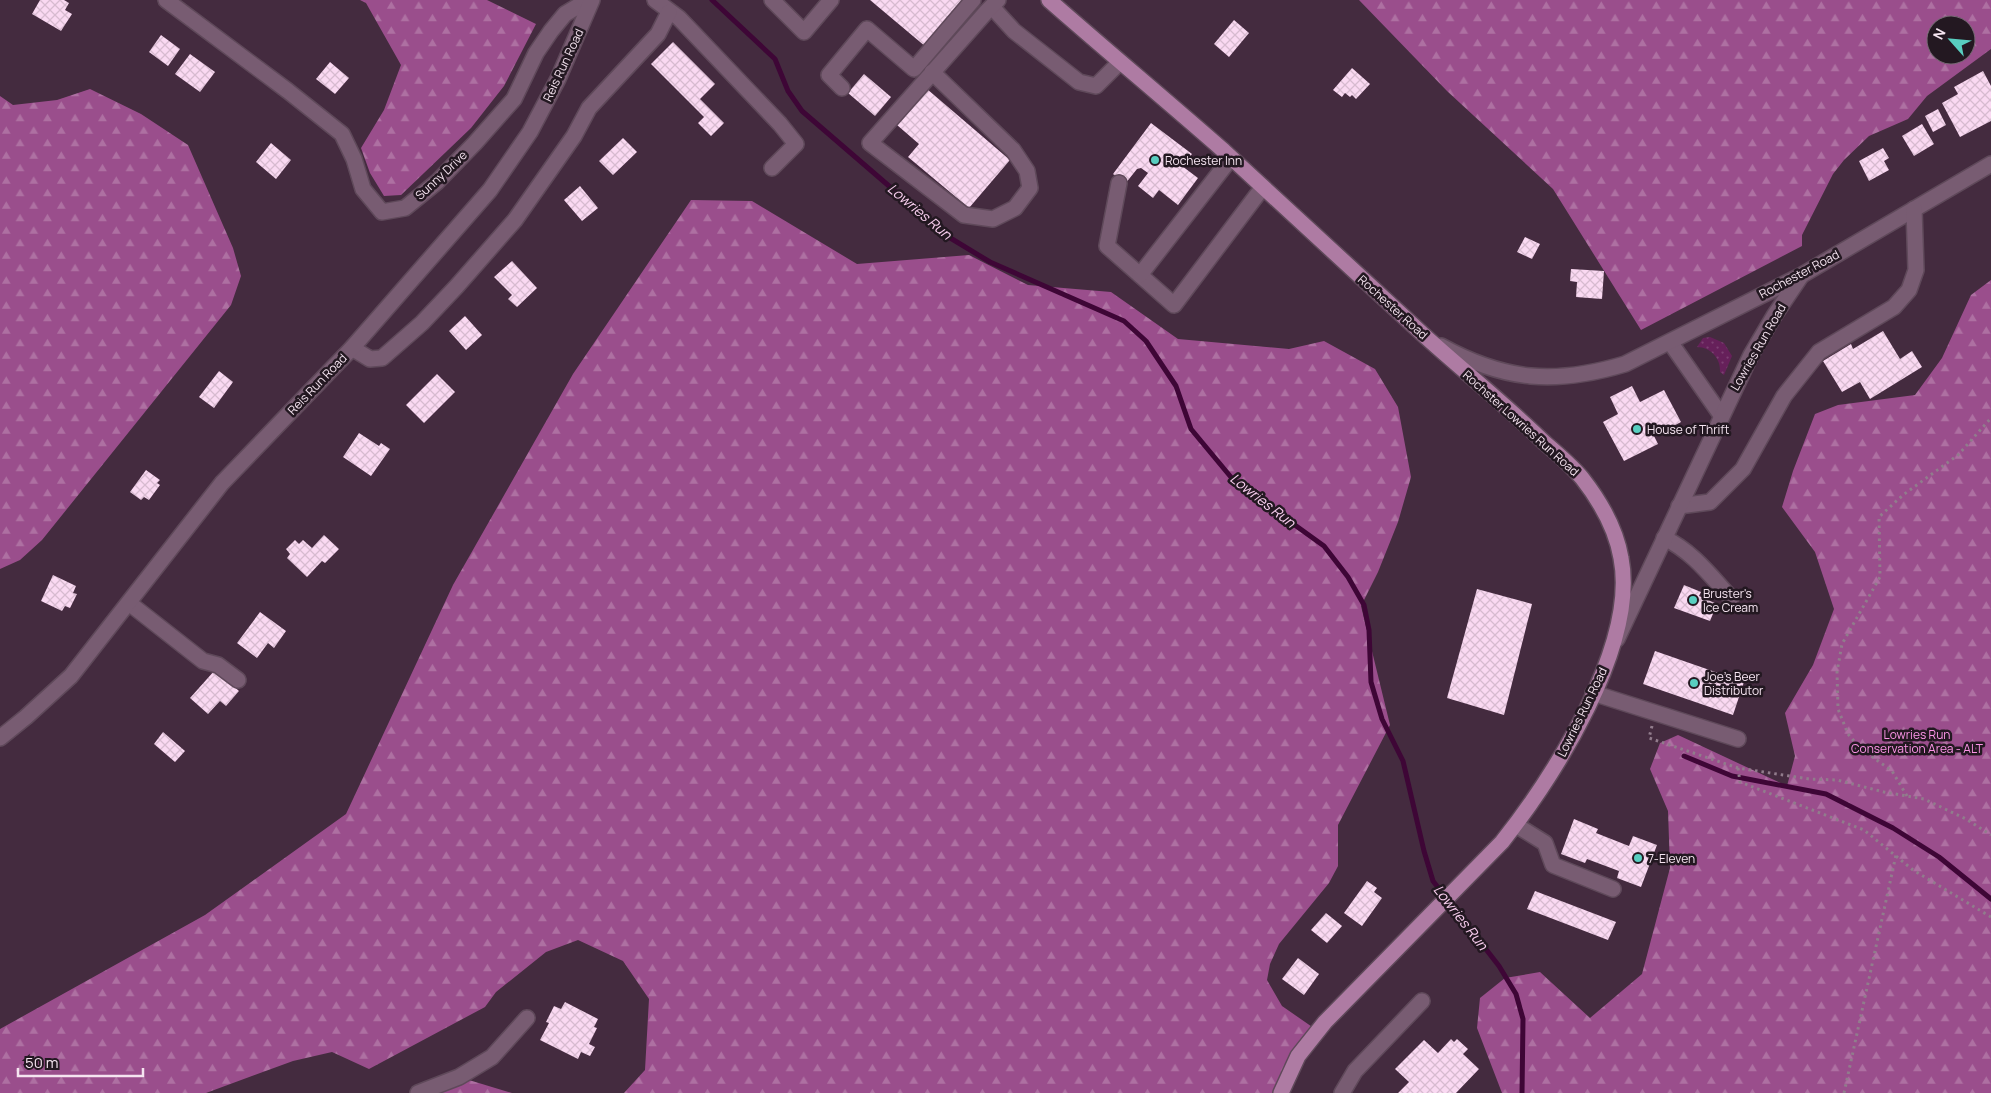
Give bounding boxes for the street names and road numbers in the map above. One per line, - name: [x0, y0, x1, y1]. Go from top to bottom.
- street label: Reis Run Road: [539, 26, 587, 104]
- street label: Sunny Drive: [411, 147, 471, 203]
- street label: Rochester Road: [1756, 246, 1842, 302]
- street label: Rochester Road: [1354, 271, 1432, 343]
- street label: Lowries Run Road: [1726, 300, 1790, 394]
- street label: Reis Run Road: [284, 350, 350, 418]
- street label: Rochster Lowries Run Road: [1459, 366, 1583, 480]
- street label: Lowries Run Road: [1553, 664, 1611, 760]

